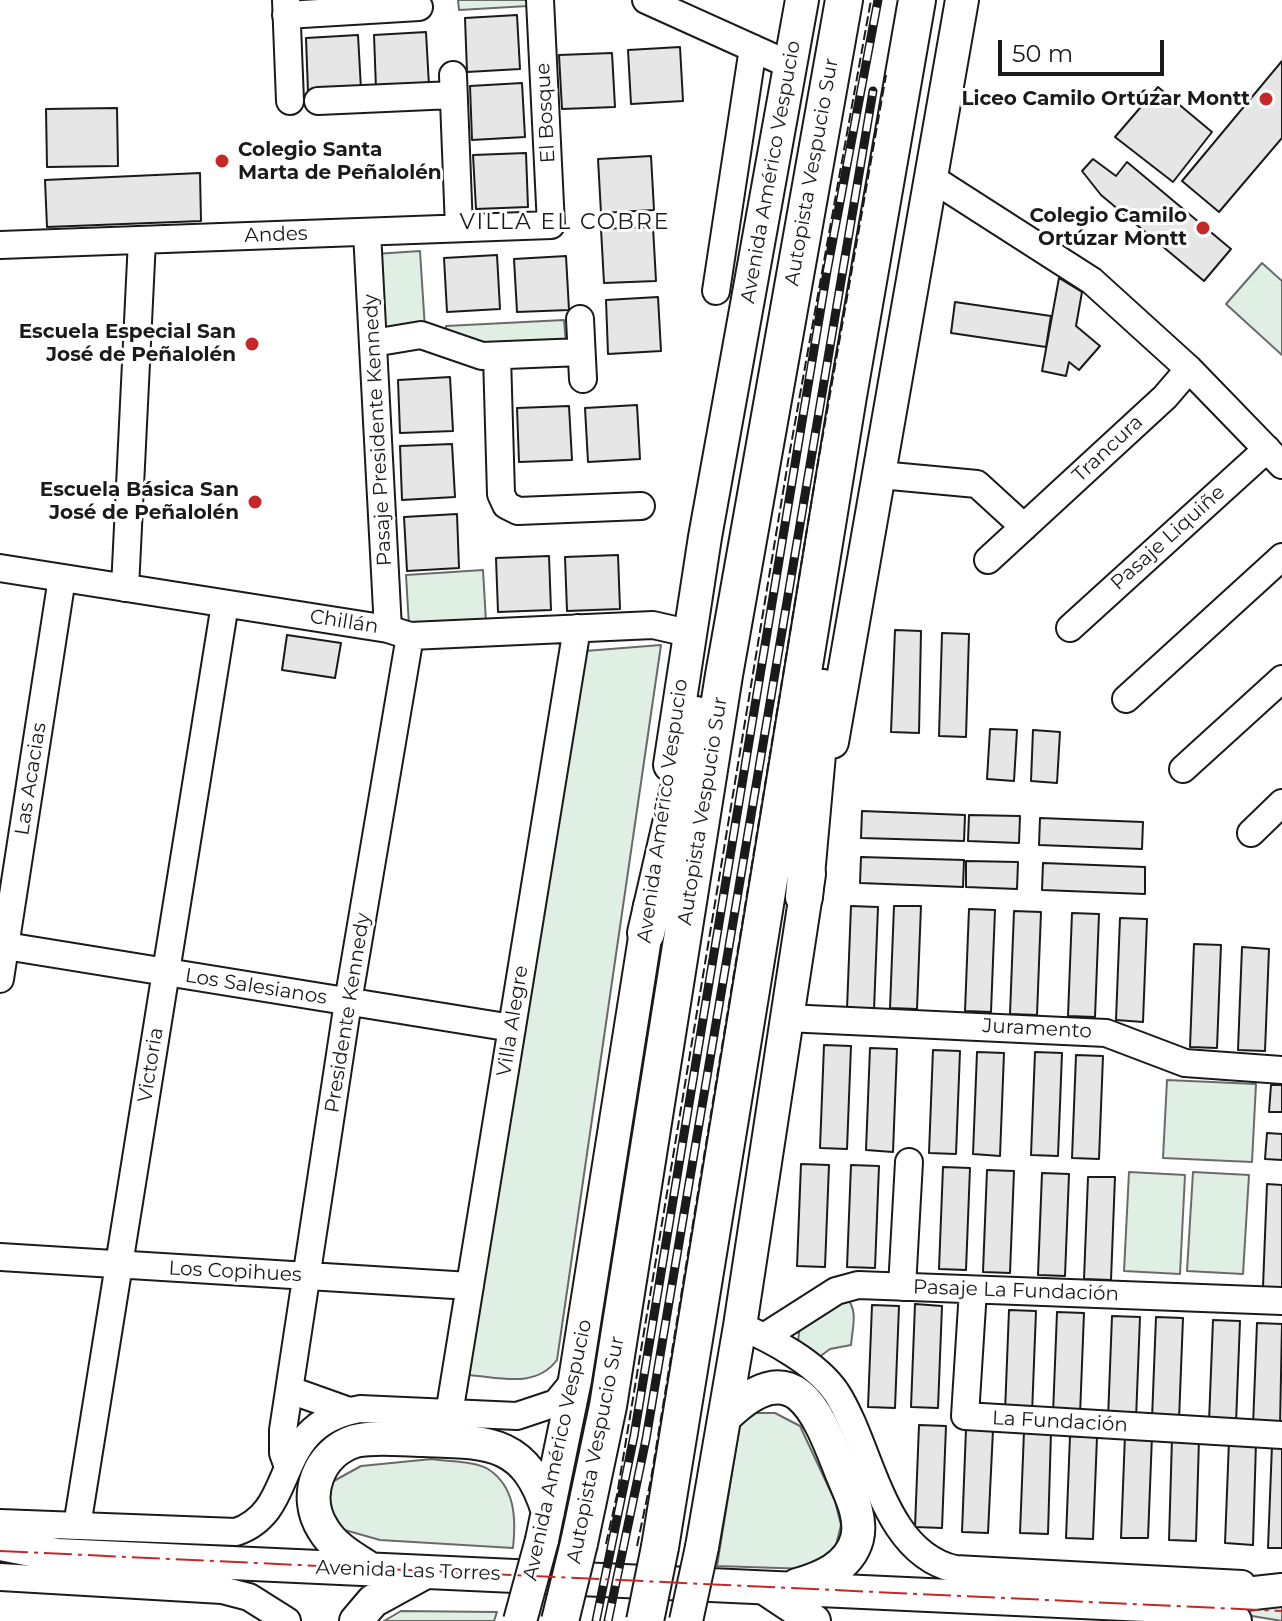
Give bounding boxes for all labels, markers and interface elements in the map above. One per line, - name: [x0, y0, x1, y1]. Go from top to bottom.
- scale bar: [1002, 24, 1168, 74]
- street label: Avenida Américo Vespucio: [736, 39, 806, 305]
- text: 50 m: [1012, 39, 1073, 68]
- street label: Autopista Vespucio Sur: [780, 56, 844, 288]
- street label: El Bosque: [531, 62, 561, 164]
- place label: Liceo Camilo Ortúzar Montt: [961, 87, 1250, 111]
- marker: Liceo Camilo Ortúzar Montt: [1257, 90, 1275, 108]
- place label: Colegio Santa Marta de Peñalolén: [238, 138, 442, 185]
- marker: Colegio Santa Marta de Peñalolén: [213, 152, 231, 170]
- place label: Colegio Camilo Ortúzar Montt: [1030, 204, 1187, 251]
- district label: VILLA EL COBRE: [459, 210, 671, 236]
- marker: Colegio Camilo Ortúzar Montt: [1194, 219, 1212, 237]
- street label: Andes: [244, 222, 308, 248]
- street label: Pasaje Presidente Kennedy: [359, 293, 397, 567]
- place label: Escuela Especial San José de Peñalolén: [19, 320, 236, 367]
- marker: Escuela Especial San José de Peñalolén: [243, 335, 261, 353]
- street label: Trancura: [1068, 410, 1148, 488]
- place label: Escuela Básica San José de Peñalolén: [40, 478, 239, 525]
- street label: Pasaje Liquiñe: [1106, 480, 1230, 596]
- marker: Escuela Básica San José de Peñalolén: [246, 493, 264, 511]
- street label: Chillán: [308, 605, 380, 639]
- street label: Avenida Américo Vespucio: [633, 677, 693, 945]
- street label: Autopista Vespucio Sur: [673, 695, 733, 927]
- street label: Las Acacias: [10, 721, 52, 837]
- street label: Presidente Kennedy: [320, 911, 376, 1115]
- street label: Los Salesianos: [183, 964, 329, 1010]
- street label: Villa Alegre: [492, 964, 534, 1078]
- street label: Juramento: [982, 1014, 1092, 1044]
- street label: Victoria: [133, 1026, 169, 1104]
- street label: Los Copihues: [168, 1257, 302, 1287]
- street label: Pasaje La Fundación: [913, 1275, 1119, 1307]
- street label: Avenida Américo Vespucio: [519, 1317, 597, 1583]
- street label: Autopista Vespucio Sur: [562, 1334, 630, 1566]
- street label: La Fundación: [991, 1406, 1129, 1438]
- street label: Avenida Las Torres: [315, 1556, 501, 1586]

